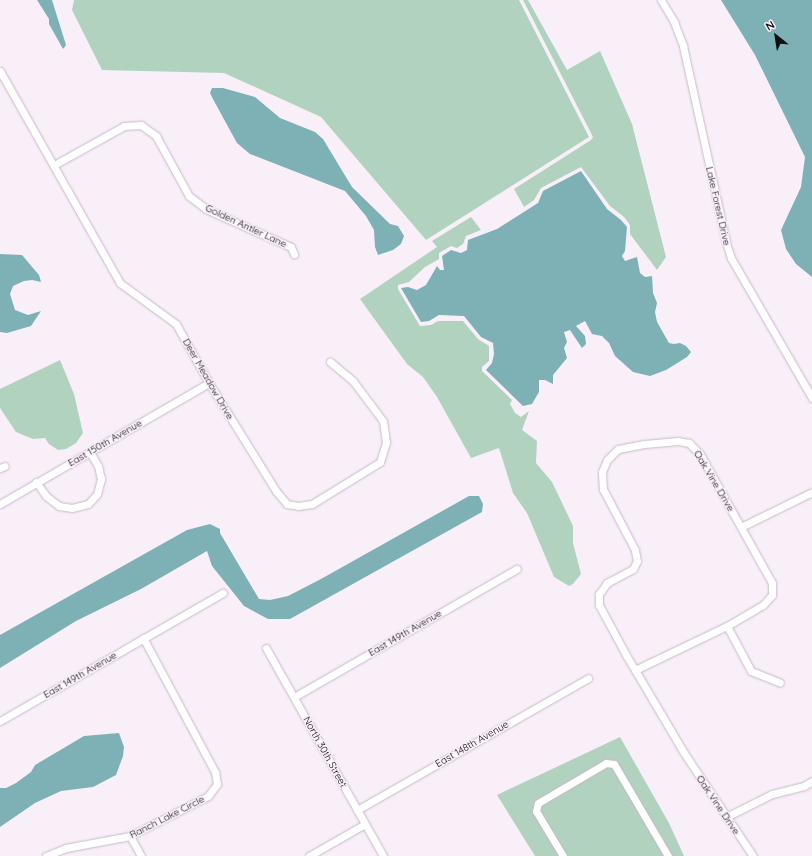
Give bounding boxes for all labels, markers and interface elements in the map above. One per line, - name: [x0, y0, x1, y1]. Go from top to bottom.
- north arrow: [756, 16, 796, 56]
- text: N: [763, 18, 777, 34]
- street label: Lake Forest Drive: [703, 165, 733, 247]
- street label: Golden Antler Lane: [203, 202, 289, 250]
- street label: Deer Meadow Drive: [180, 336, 236, 422]
- street label: East 150th Avenue: [66, 417, 144, 469]
- street label: Oak Vine Drive: [691, 448, 737, 514]
- street label: East 149th Avenue: [366, 607, 444, 659]
- street label: East 149th Avenue: [41, 649, 119, 701]
- street label: North 30th Street: [301, 714, 349, 790]
- street label: East 148th Avenue: [433, 718, 511, 770]
- street label: Oak Vine Drive: [694, 773, 742, 837]
- street label: Ranch Lake Circle: [128, 793, 206, 841]

